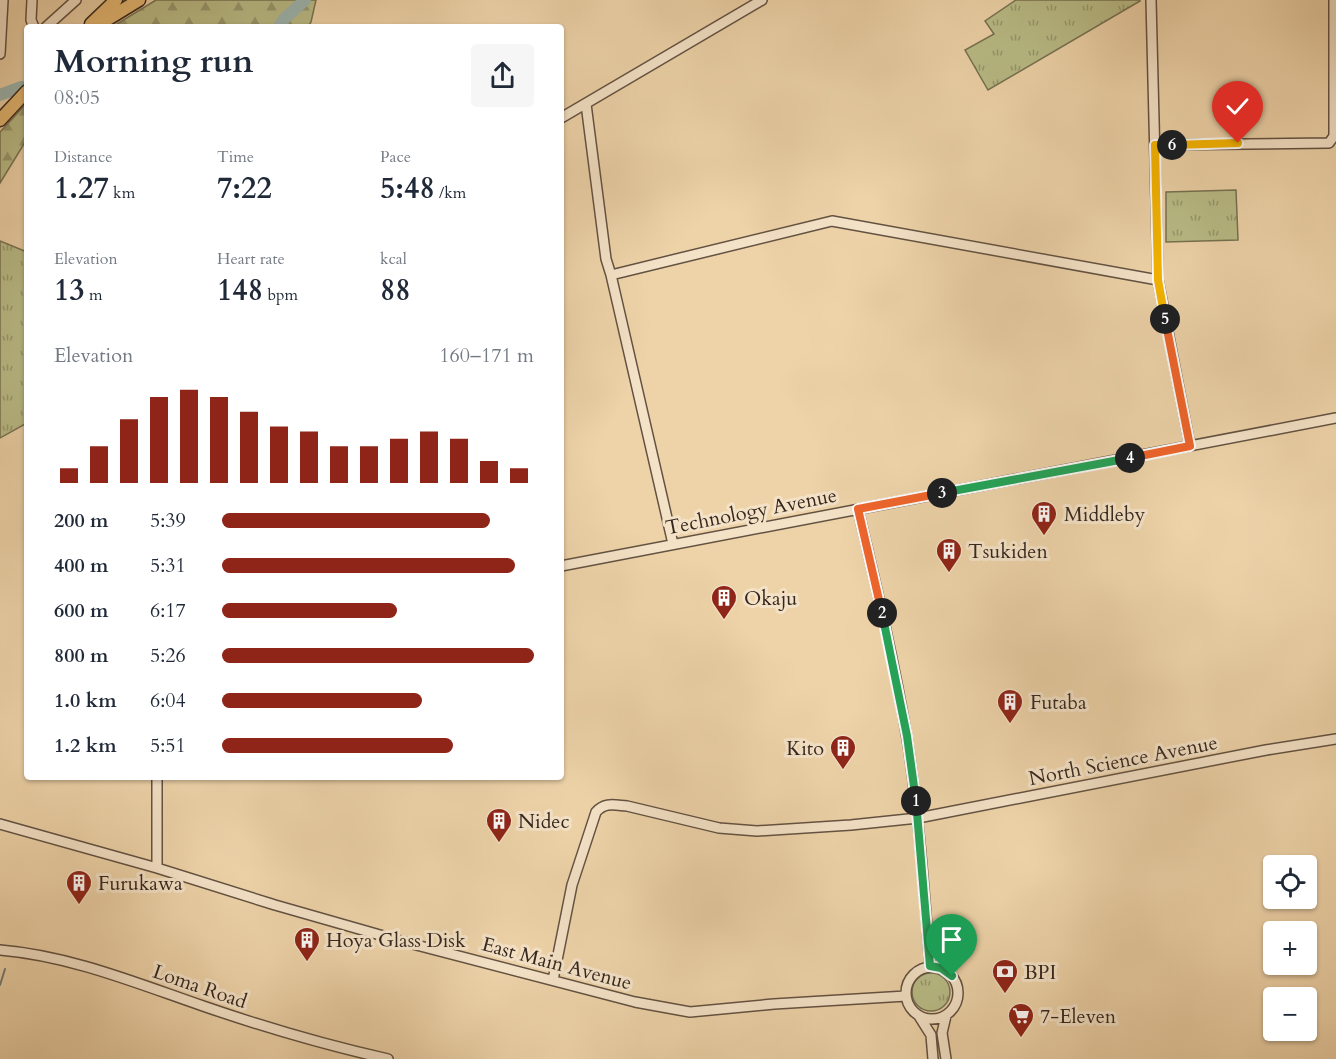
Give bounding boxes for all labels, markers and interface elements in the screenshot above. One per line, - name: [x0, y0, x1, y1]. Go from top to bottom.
- text: Morning run: [54, 39, 254, 84]
- button: share: [471, 44, 534, 107]
- pin: [1212, 81, 1263, 143]
- text: 08:05: [54, 84, 100, 111]
- icon: check: [1221, 90, 1254, 123]
- pin: 6: [1157, 130, 1187, 160]
- text: 6: [1168, 134, 1176, 156]
- text: Distance: [54, 146, 112, 168]
- text: Time: [217, 146, 254, 168]
- text: Pace: [380, 146, 411, 168]
- text: 1.27: [54, 168, 109, 209]
- text: 7:22: [217, 168, 272, 209]
- text: 5:48: [380, 168, 435, 209]
- text: km: [109, 182, 135, 204]
- text: /km: [435, 182, 466, 204]
- text: Elevation: [54, 248, 118, 270]
- text: Heart rate: [217, 248, 285, 270]
- text: kcal: [380, 248, 407, 270]
- text: 13: [54, 270, 85, 311]
- text: 148: [217, 270, 263, 311]
- text: 88: [380, 270, 411, 311]
- text: m: [85, 284, 103, 306]
- text: bpm: [263, 284, 298, 306]
- pin: 5: [1150, 304, 1180, 334]
- text: 5: [1161, 308, 1169, 330]
- text: Elevation: [54, 342, 133, 369]
- text: 160–171 m: [439, 342, 534, 369]
- pin: 4: [1115, 443, 1145, 473]
- text: 4: [1126, 447, 1134, 469]
- pin: 3: [927, 478, 957, 508]
- street label: Technology Avenue: [663, 482, 839, 541]
- text: 3: [938, 482, 946, 504]
- building icon: Middleby: [1029, 499, 1059, 537]
- place label: Middleby: [1064, 501, 1146, 528]
- text: 200 m: [54, 507, 109, 534]
- text: 5:39: [150, 507, 186, 534]
- building icon: Tsukiden: [934, 536, 964, 574]
- place label: Tsukiden: [968, 538, 1048, 565]
- text: 400 m: [54, 552, 109, 579]
- text: 5:31: [150, 552, 186, 579]
- building icon: Okaju: [709, 583, 739, 621]
- place label: Okaju: [744, 585, 797, 612]
- text: 600 m: [54, 597, 109, 624]
- text: 6:17: [150, 597, 186, 624]
- pin: 2: [867, 598, 897, 628]
- text: 2: [878, 602, 886, 624]
- text: 800 m: [54, 642, 109, 669]
- text: 5:26: [150, 642, 186, 669]
- text: 1.0 km: [54, 687, 117, 714]
- text: 6:04: [150, 687, 186, 714]
- building icon: Futaba: [995, 687, 1025, 725]
- place label: Futaba: [1030, 689, 1087, 716]
- street label: North Science Avenue: [1027, 729, 1220, 792]
- text: 1.2 km: [54, 732, 117, 759]
- text: 5:51: [150, 732, 186, 759]
- building icon: Kito: [828, 733, 858, 771]
- place label: Kito: [786, 735, 824, 762]
- pin: 1: [901, 786, 931, 816]
- text: 1: [912, 790, 920, 812]
- building icon: Nidec: [484, 806, 514, 844]
- place label: Nidec: [518, 808, 570, 835]
- map controls: [1263, 855, 1317, 1041]
- button: locate: [1263, 855, 1317, 909]
- building icon: Furukawa: [64, 868, 94, 906]
- place label: Furukawa: [98, 870, 183, 897]
- pin: [926, 914, 977, 976]
- button: +: [1263, 921, 1317, 975]
- icon: arrive: [935, 923, 968, 956]
- building icon: Hoya Glass Disk: [292, 925, 322, 963]
- place label: Hoya Glass Disk: [326, 927, 466, 954]
- street label: East Main Avenue: [479, 931, 635, 996]
- bank icon: BPI: [990, 957, 1020, 995]
- street label: Loma Road: [149, 958, 251, 1015]
- place label: BPI: [1024, 959, 1056, 986]
- button: −: [1263, 987, 1317, 1041]
- supermarket icon: 7-Eleven: [1006, 1001, 1036, 1039]
- place label: 7-Eleven: [1040, 1003, 1117, 1030]

